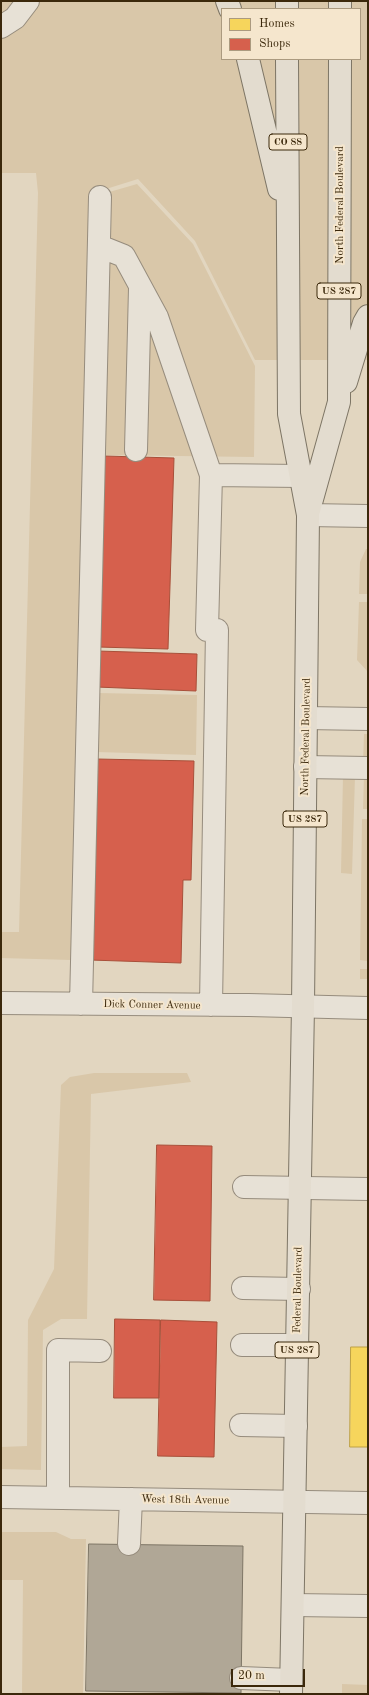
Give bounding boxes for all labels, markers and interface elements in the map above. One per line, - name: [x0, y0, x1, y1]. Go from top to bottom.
- legend: [221, 8, 361, 60]
- text: Homes: [259, 18, 295, 30]
- text: Shops: [259, 38, 290, 50]
- road number: CO 88: [269, 134, 307, 150]
- street label: North Federal Boulevard: [333, 146, 347, 264]
- road number: US 287: [317, 283, 361, 299]
- street label: North Federal Boulevard: [298, 678, 314, 796]
- road number: US 287: [283, 811, 327, 827]
- street label: Dick Conner Avenue: [103, 998, 201, 1012]
- street label: Federal Boulevard: [291, 1247, 305, 1333]
- road number: US 287: [275, 1342, 319, 1358]
- street label: West 18th Avenue: [141, 1493, 229, 1507]
- scale bar: [233, 1661, 307, 1687]
- text: 20 m: [238, 1670, 265, 1682]

